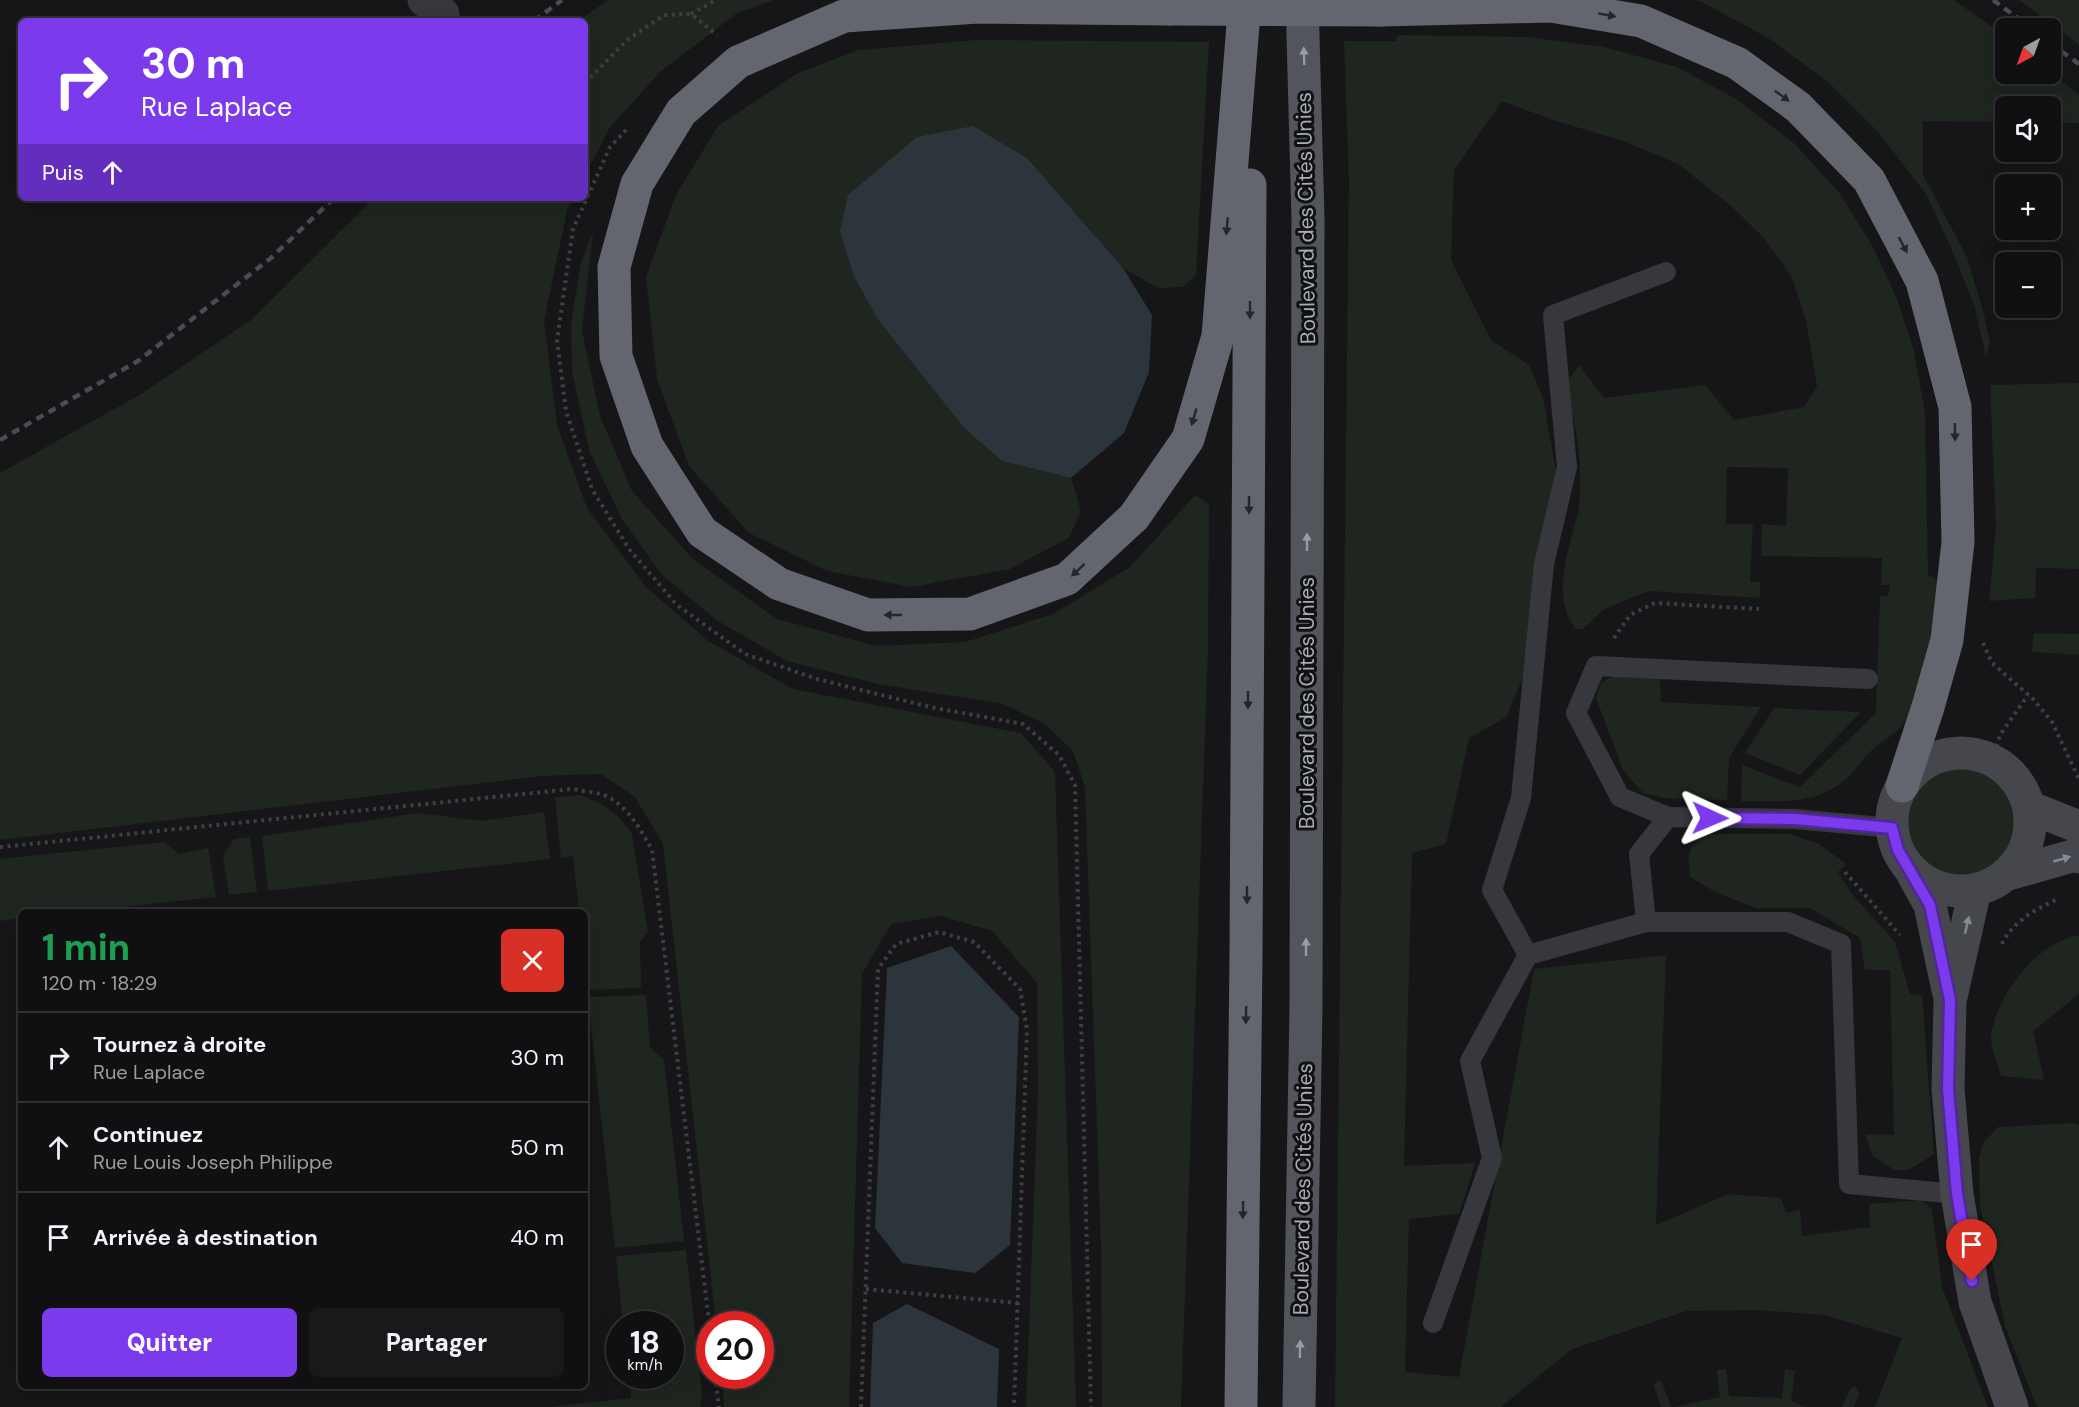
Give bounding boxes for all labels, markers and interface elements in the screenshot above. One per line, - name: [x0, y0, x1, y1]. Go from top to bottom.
- one-way arrow: [1598, 11, 1617, 20]
- north arrow: [1995, 18, 2061, 84]
- map controls: [1995, 18, 2061, 318]
- text: 30 m: [141, 36, 245, 91]
- icon: right: [42, 42, 120, 120]
- one-way arrow: [1299, 46, 1309, 65]
- text: Rue Laplace: [141, 89, 292, 124]
- one-way arrow: [1774, 90, 1790, 102]
- street label: Boulevard des Cités Unies: [1290, 92, 1322, 344]
- button: sound: [1995, 96, 2061, 162]
- icon: ahead: [96, 156, 129, 189]
- text: Puis: [42, 158, 84, 187]
- button: +: [1995, 174, 2061, 240]
- one-way arrow: [1222, 216, 1232, 235]
- one-way arrow: [1899, 237, 1908, 254]
- button: −: [1995, 252, 2061, 318]
- one-way arrow: [1245, 301, 1255, 320]
- one-way arrow: [1189, 408, 1198, 426]
- one-way arrow: [1951, 422, 1960, 441]
- one-way arrow: [1244, 496, 1254, 515]
- one-way arrow: [1302, 533, 1312, 552]
- one-way arrow: [1071, 563, 1086, 576]
- street label: Boulevard des Cités Unies: [1293, 577, 1321, 829]
- one-way arrow: [883, 610, 902, 620]
- one-way arrow: [1243, 691, 1253, 710]
- position arrow: [1678, 786, 1742, 850]
- one-way arrow: [2053, 854, 2071, 863]
- one-way arrow: [1242, 886, 1252, 905]
- one-way arrow: [1963, 916, 1973, 934]
- text: 1 min: [42, 924, 130, 971]
- button: close: [501, 929, 564, 992]
- one-way arrow: [1301, 938, 1311, 957]
- text: 120 m · 18:29: [42, 970, 157, 996]
- one-way arrow: [1241, 1005, 1251, 1024]
- text: Tournez à droite: [93, 1030, 266, 1059]
- icon: right: [42, 1041, 75, 1074]
- text: 30 m: [510, 1043, 564, 1072]
- text: Rue Laplace: [93, 1059, 205, 1085]
- street label: Boulevard des Cités Unies: [1287, 1063, 1319, 1315]
- text: Continuez: [93, 1120, 203, 1149]
- icon: ahead: [42, 1131, 75, 1164]
- text: 50 m: [510, 1133, 564, 1162]
- text: Rue Louis Joseph Philippe: [93, 1149, 333, 1175]
- one-way arrow: [1238, 1200, 1248, 1219]
- pin: [1946, 1219, 1997, 1281]
- icon: arrive: [42, 1221, 75, 1254]
- text: Arrivée à destination: [93, 1223, 318, 1252]
- text: 40 m: [510, 1223, 564, 1252]
- icon: arrive: [1955, 1228, 1988, 1261]
- button: Quitter: [42, 1308, 297, 1377]
- button: Partager: [309, 1308, 564, 1377]
- speed limit sign: 20: [696, 1311, 774, 1389]
- text: 18: [630, 1323, 660, 1362]
- one-way arrow: [1295, 1339, 1305, 1358]
- text: km/h: [627, 1355, 663, 1375]

